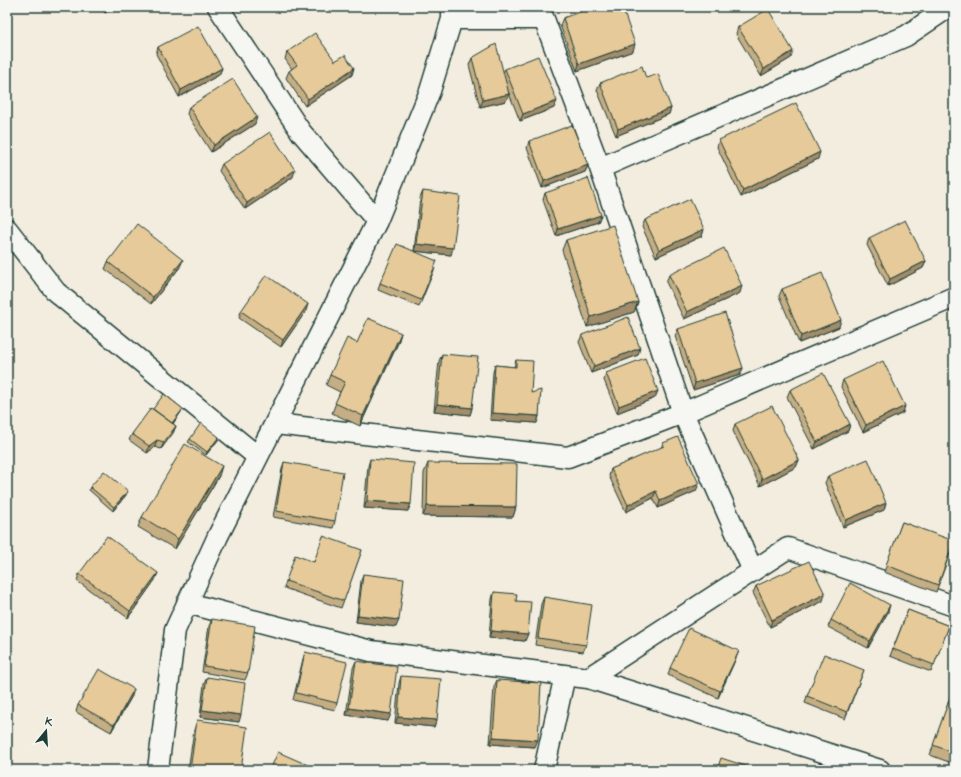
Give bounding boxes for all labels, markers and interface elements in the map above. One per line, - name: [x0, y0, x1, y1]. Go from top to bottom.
- north arrow: [26, 711, 66, 751]
- text: K: [43, 715, 55, 730]

